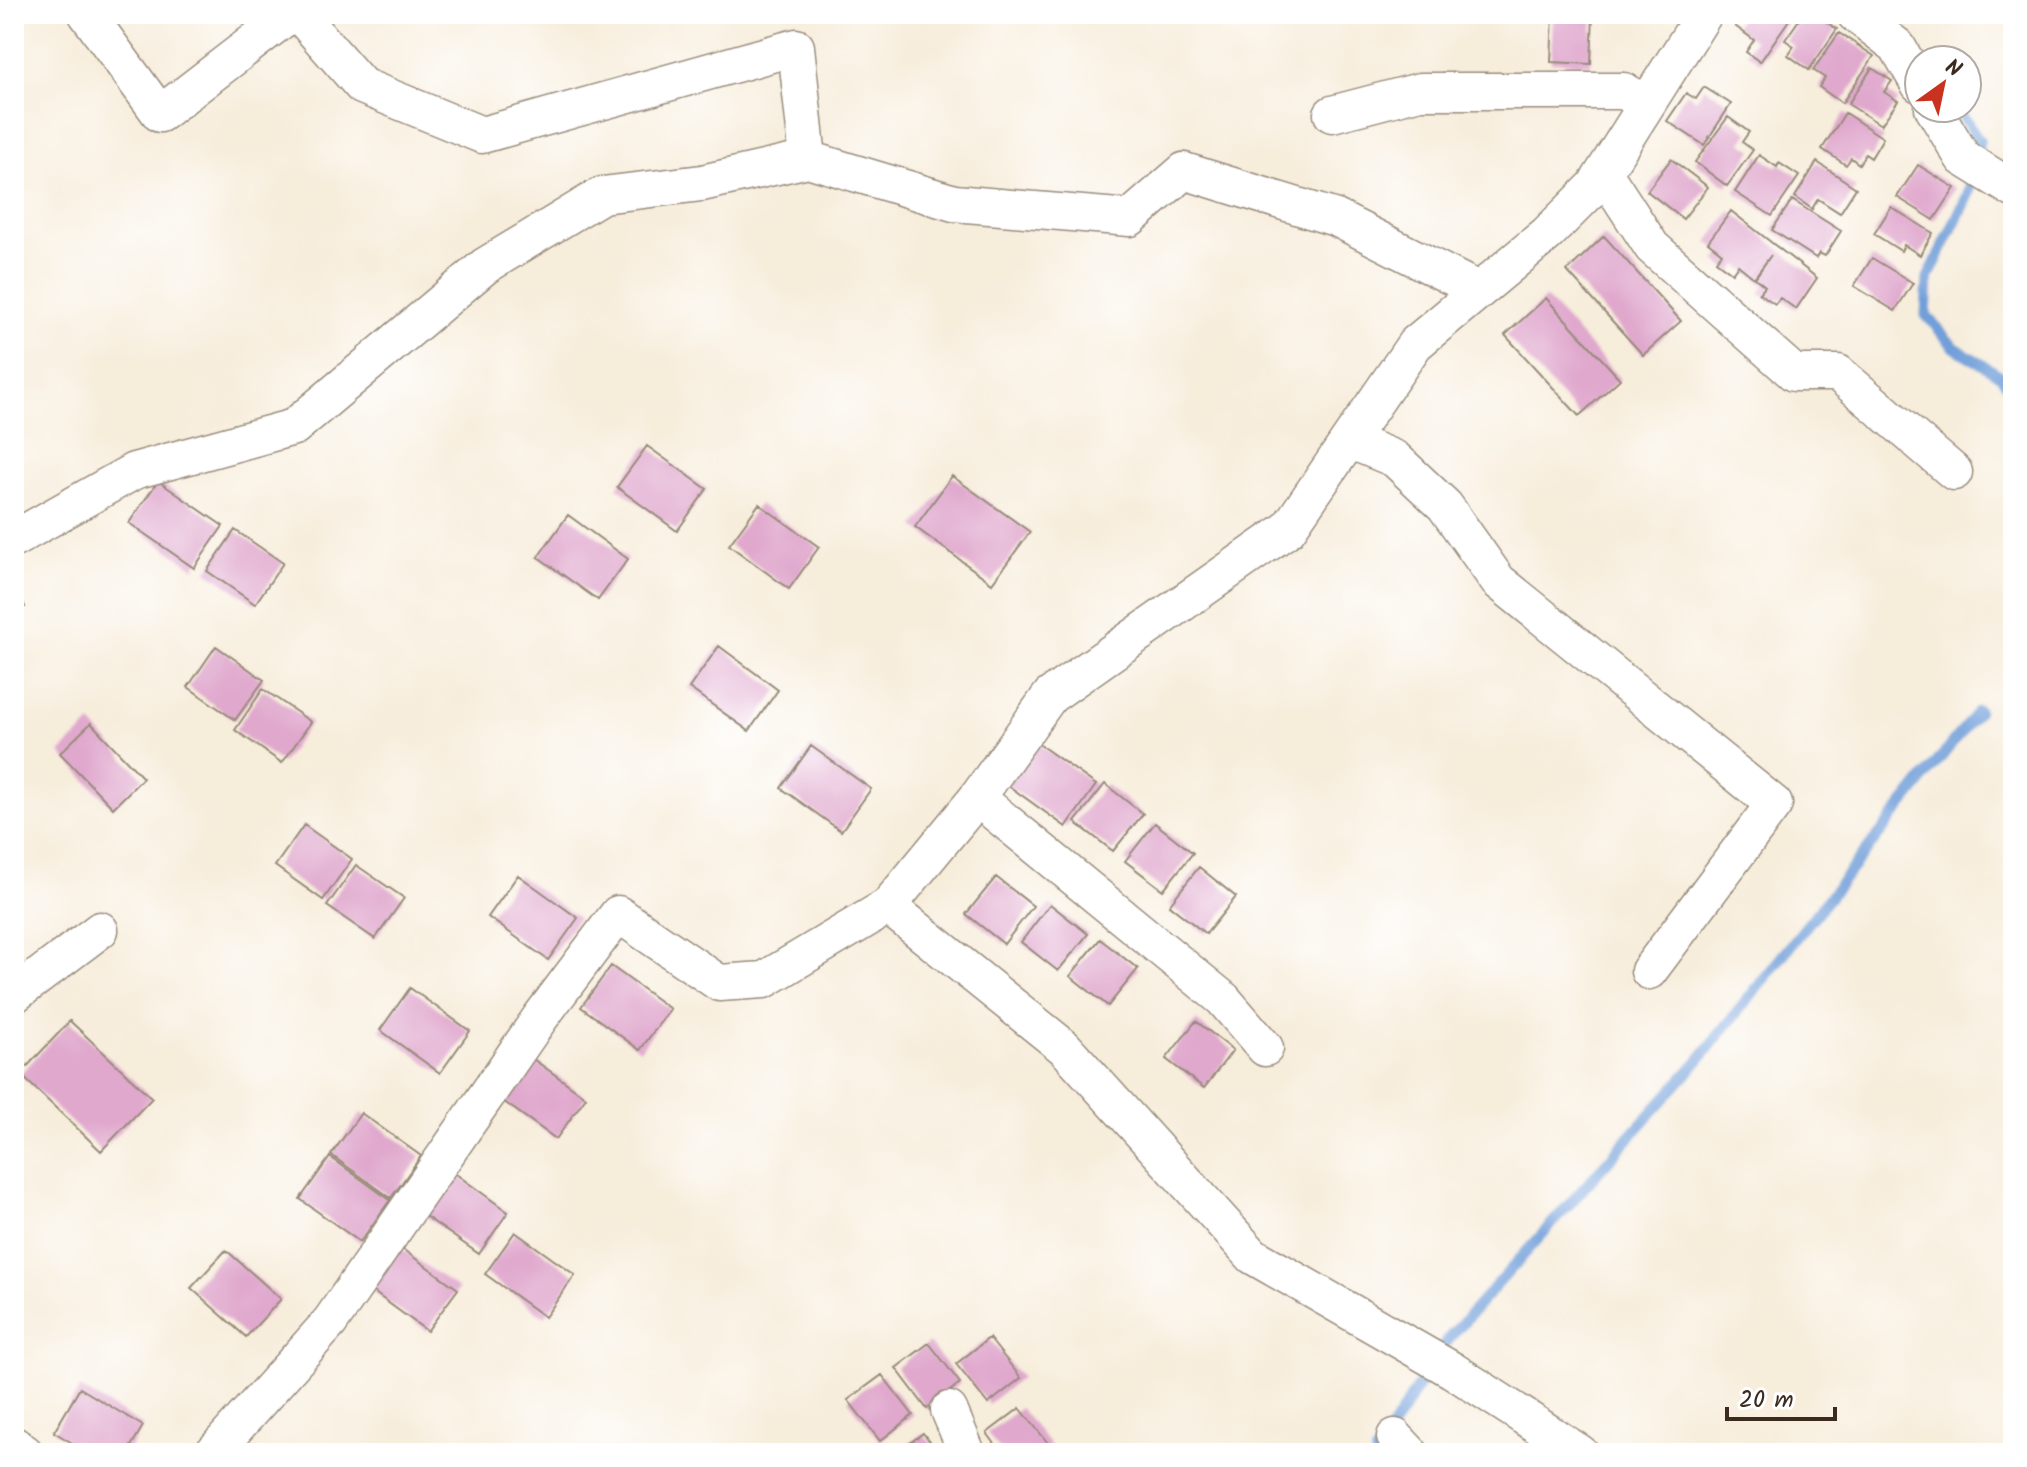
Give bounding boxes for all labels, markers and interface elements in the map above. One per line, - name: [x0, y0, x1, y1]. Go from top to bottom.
- north arrow: [1903, 44, 1983, 124]
- text: N: [1937, 51, 1968, 88]
- scale bar: [1727, 1371, 1835, 1421]
- text: 20 m: [1739, 1381, 1794, 1420]

